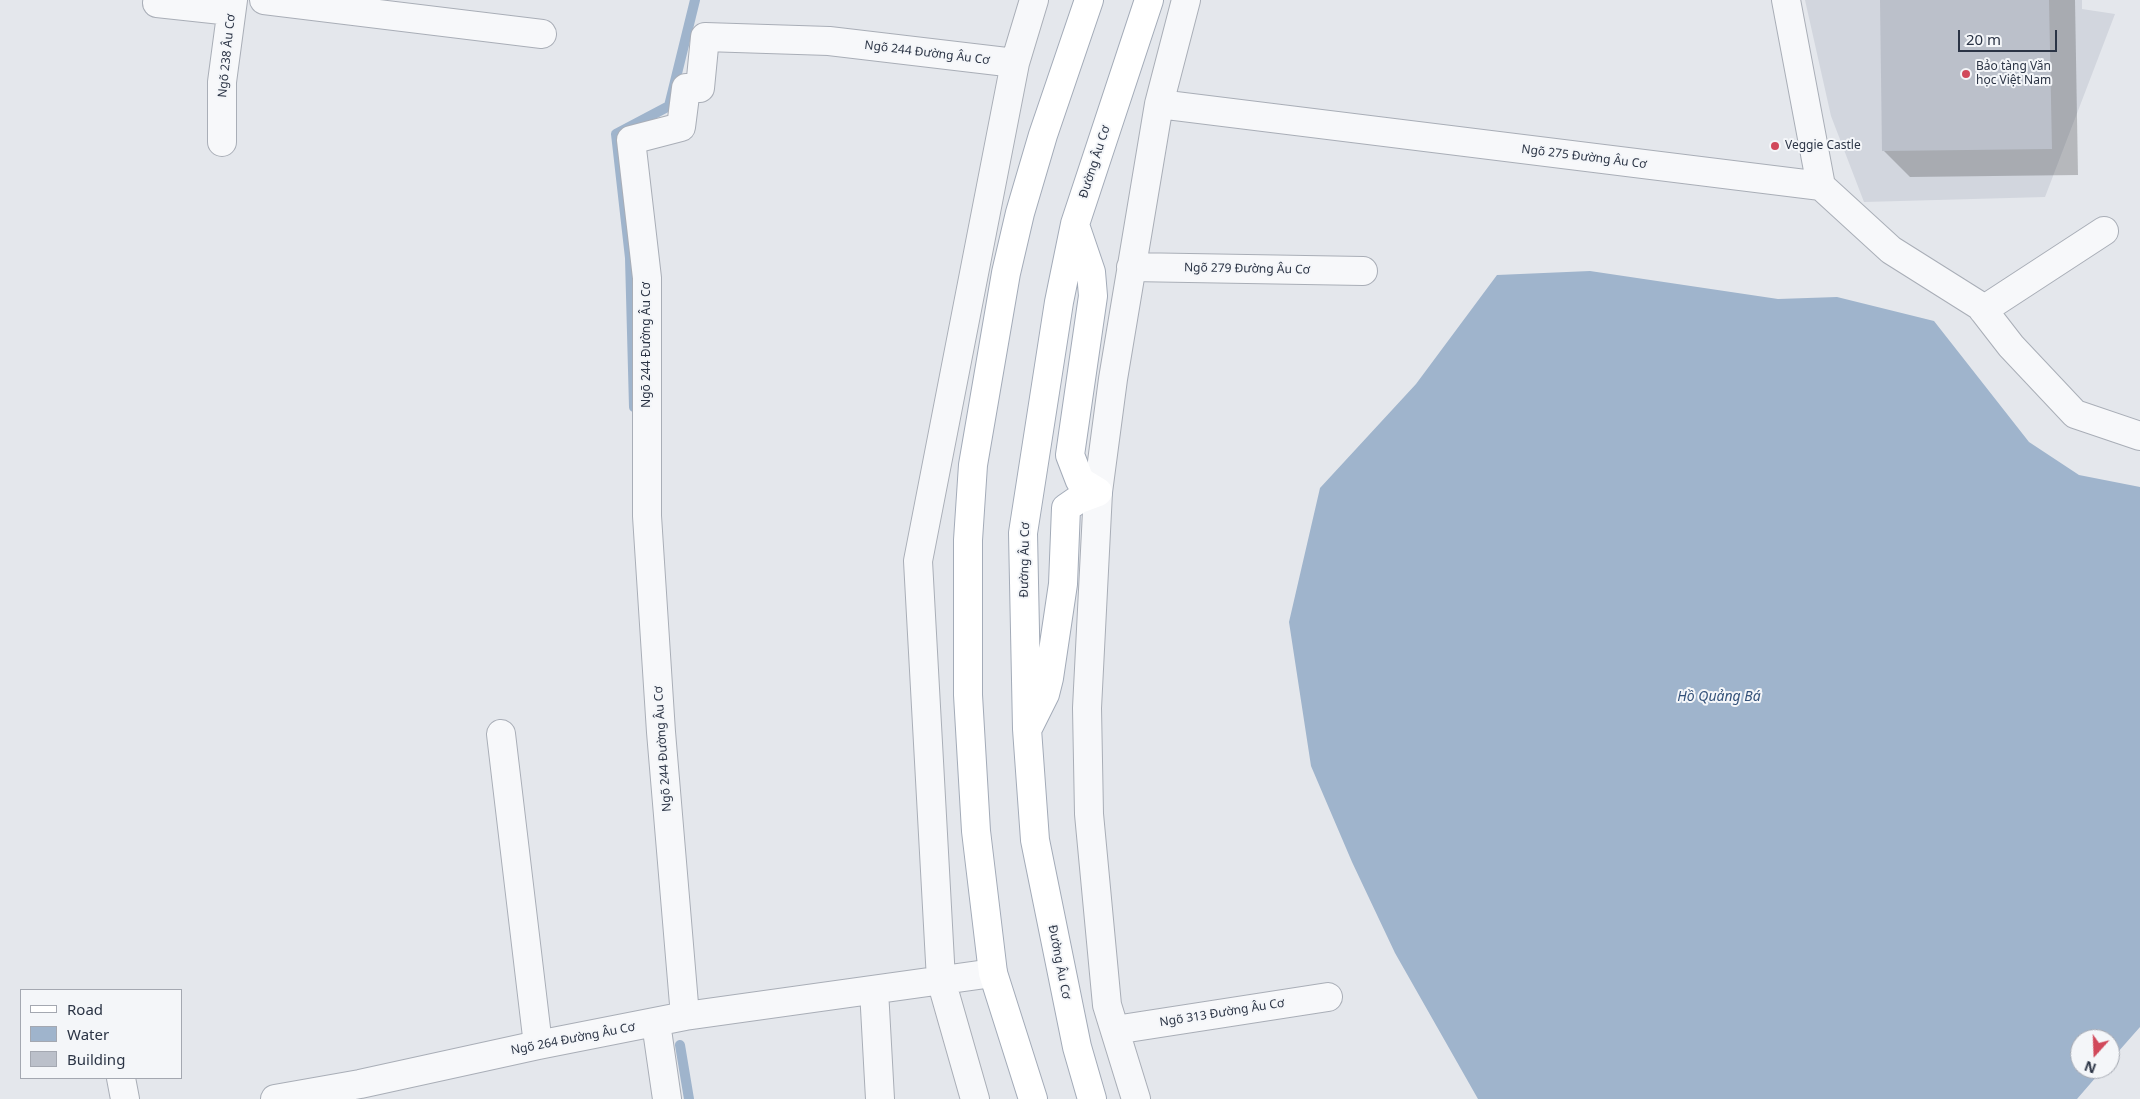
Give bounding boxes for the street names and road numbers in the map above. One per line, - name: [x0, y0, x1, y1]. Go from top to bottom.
- street label: Ngõ 238 Âu Cơ: [215, 14, 239, 98]
- street label: Ngõ 244 Đường Âu Cơ: [864, 38, 990, 68]
- street label: Đường Âu Cơ: [1077, 124, 1113, 200]
- street label: Ngõ 275 Đường Âu Cơ: [1521, 142, 1647, 172]
- street label: Ngõ 279 Đường Âu Cơ: [1184, 261, 1310, 277]
- street label: Ngõ 244 Đường Âu Cơ: [640, 282, 654, 408]
- street label: Đường Âu Cơ: [1017, 522, 1033, 598]
- street label: Ngõ 244 Đường Âu Cơ: [651, 686, 675, 812]
- street label: Đường Âu Cơ: [1045, 924, 1073, 1000]
- street label: Ngõ 313 Đường Âu Cơ: [1159, 996, 1285, 1030]
- street label: Ngõ 264 Đường Âu Cơ: [510, 1020, 636, 1058]

